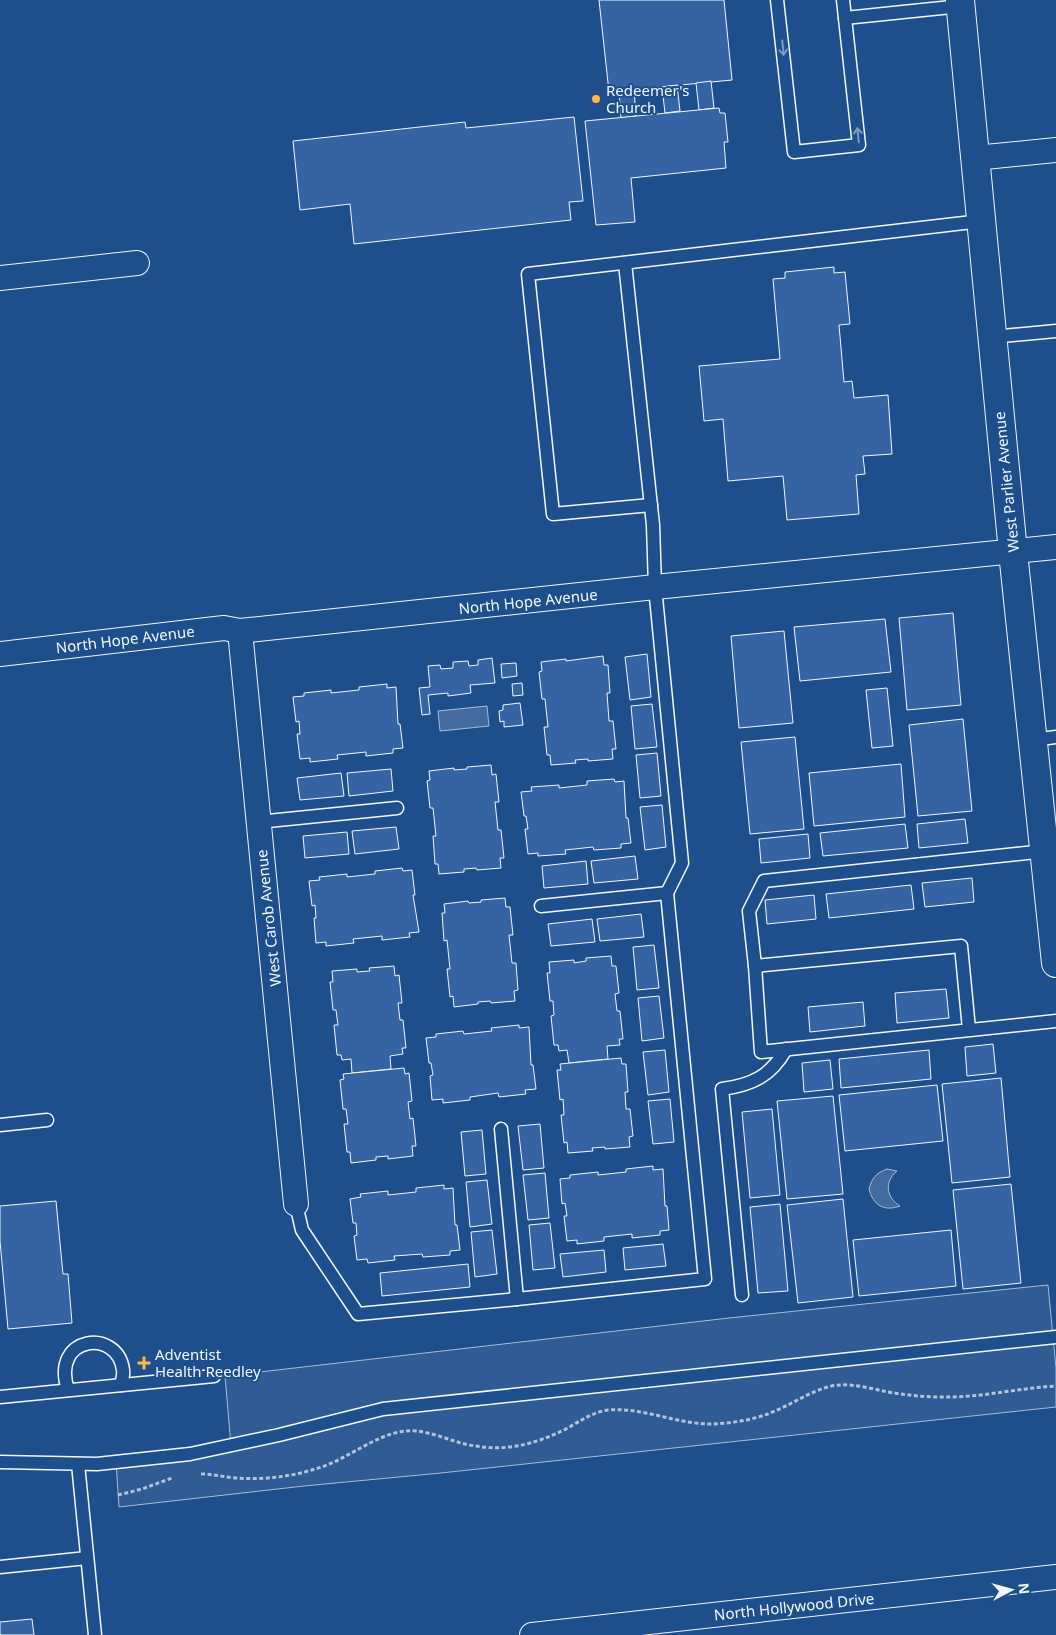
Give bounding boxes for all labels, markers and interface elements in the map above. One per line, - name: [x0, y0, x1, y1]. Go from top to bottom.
- one-way arrow: [778, 40, 787, 56]
- place label: Redeemer's Church: [606, 80, 689, 117]
- marker: Redeemer's Church: [590, 93, 602, 105]
- one-way arrow: [853, 127, 863, 143]
- street label: West Parlier Avenue: [989, 411, 1023, 553]
- street label: North Hope Avenue: [457, 584, 599, 618]
- street label: North Hope Avenue: [54, 621, 196, 657]
- street label: West Carob Avenue: [251, 849, 285, 987]
- place label: Adventist Health Reedley: [155, 1344, 261, 1381]
- marker: Adventist Health Reedley: [137, 1356, 151, 1370]
- north arrow: [986, 1565, 1036, 1615]
- text: N: [1014, 1582, 1034, 1595]
- street label: North Hollywood Drive: [713, 1588, 875, 1624]

